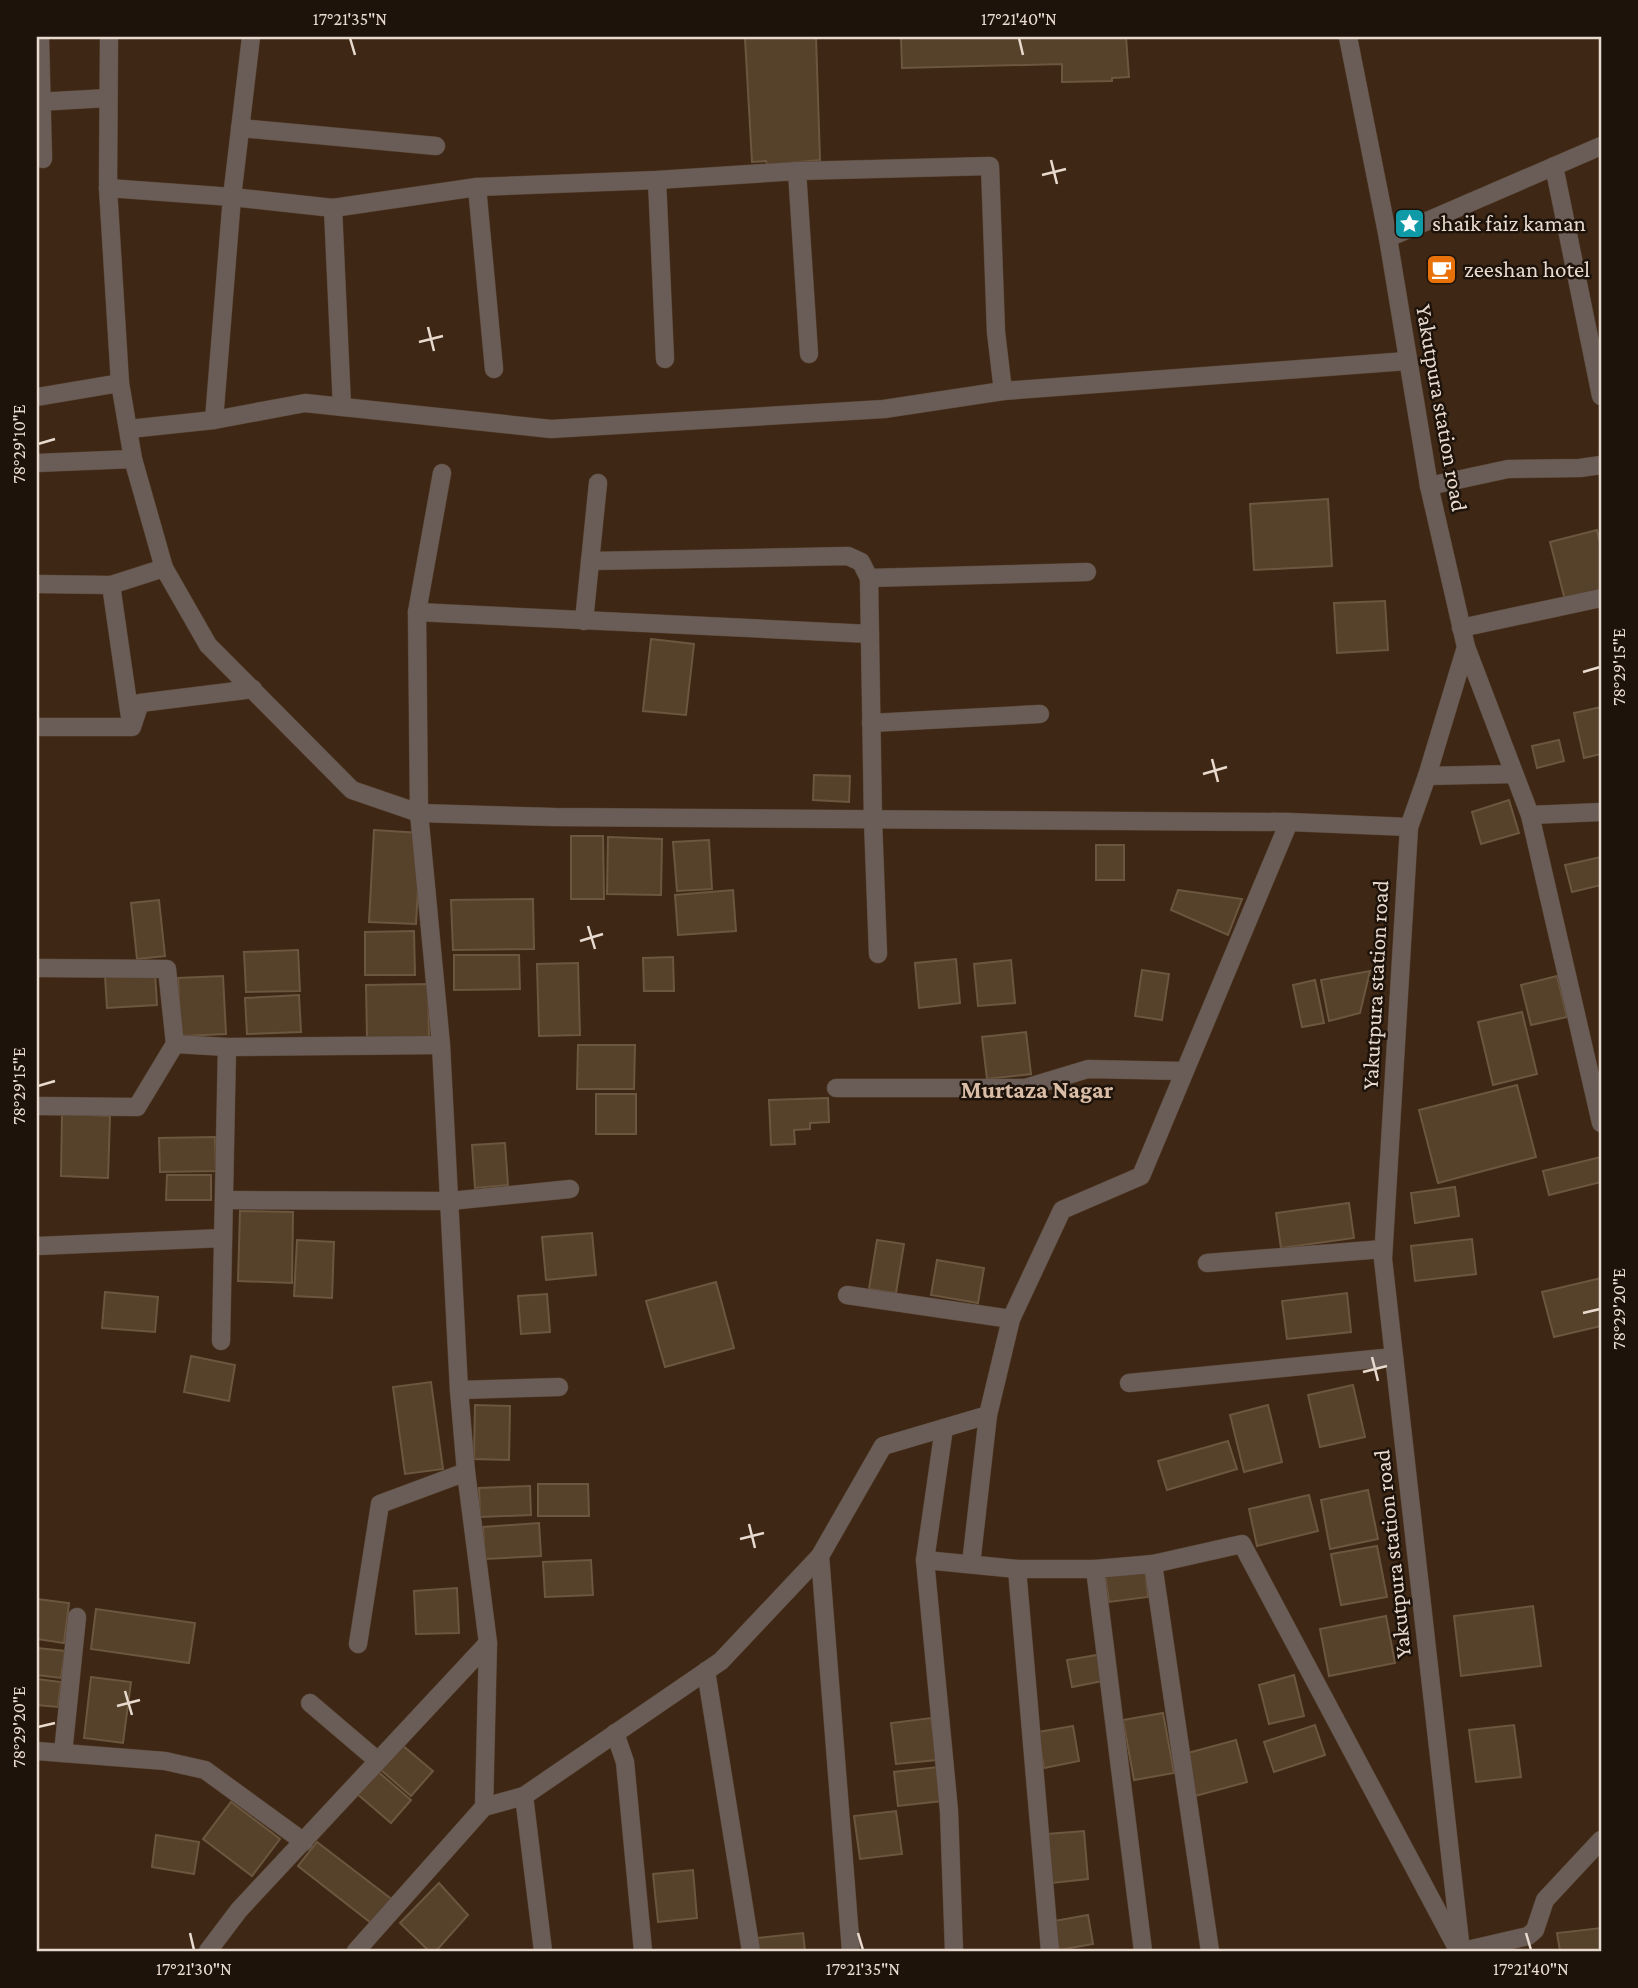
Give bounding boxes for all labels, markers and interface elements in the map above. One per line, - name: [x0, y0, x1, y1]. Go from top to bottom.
- text: 17°21'35"N: [313, 9, 387, 29]
- text: 17°21'40"N: [981, 9, 1057, 29]
- place icon: shaik faiz kaman: [1392, 206, 1426, 240]
- place label: shaik faiz kaman: [1432, 210, 1586, 236]
- cafe icon: zeeshan hotel: [1424, 252, 1458, 286]
- place label: zeeshan hotel: [1464, 256, 1590, 282]
- street label: Yakutpura station road: [1411, 302, 1473, 514]
- text: 78°29'10"E: [9, 404, 29, 484]
- text: 78°29'15"E: [1609, 628, 1629, 706]
- street label: Yakutpura station road: [1357, 880, 1393, 1090]
- text: 78°29'15"E: [9, 1047, 29, 1125]
- district label: Murtaza Nagar: [961, 1076, 1114, 1103]
- text: 78°29'20"E: [1609, 1268, 1629, 1350]
- street label: Yakutpura station road: [1368, 1448, 1416, 1660]
- text: 78°29'20"E: [9, 1686, 29, 1768]
- text: 17°21'30"N: [156, 1959, 232, 1979]
- text: 17°21'35"N: [826, 1959, 900, 1979]
- text: 17°21'40"N: [1493, 1959, 1569, 1979]

